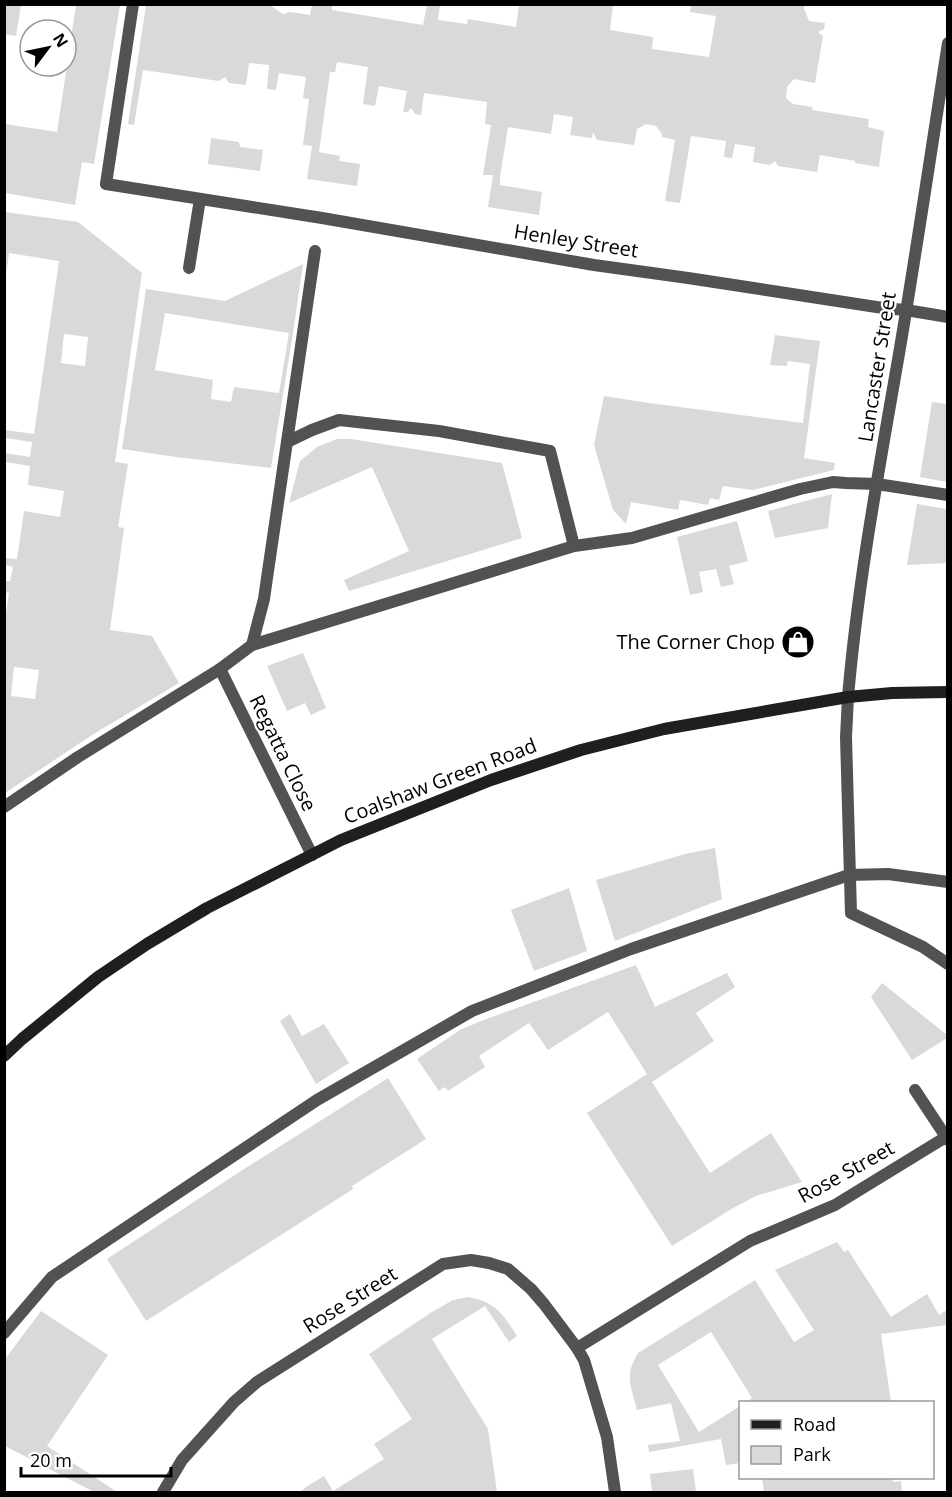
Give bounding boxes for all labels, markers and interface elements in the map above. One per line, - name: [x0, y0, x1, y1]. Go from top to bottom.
- north arrow: [18, 18, 78, 78]
- text: N: [48, 29, 73, 51]
- street label: Henley Street: [512, 217, 640, 264]
- street label: Lancaster Street: [851, 290, 902, 444]
- shop icon: The Corner Chop: [780, 624, 816, 660]
- place label: The Corner Chop: [616, 628, 775, 655]
- street label: Regatta Close: [244, 690, 323, 816]
- street label: Coalshaw Green Road: [339, 731, 540, 830]
- street label: Rose Street: [793, 1134, 899, 1209]
- street label: Rose Street: [298, 1260, 402, 1339]
- legend: [739, 1401, 934, 1479]
- text: Road: [793, 1412, 836, 1436]
- scale bar: [21, 1440, 171, 1478]
- text: Park: [793, 1442, 831, 1466]
- text: 20 m: [30, 1448, 72, 1472]

